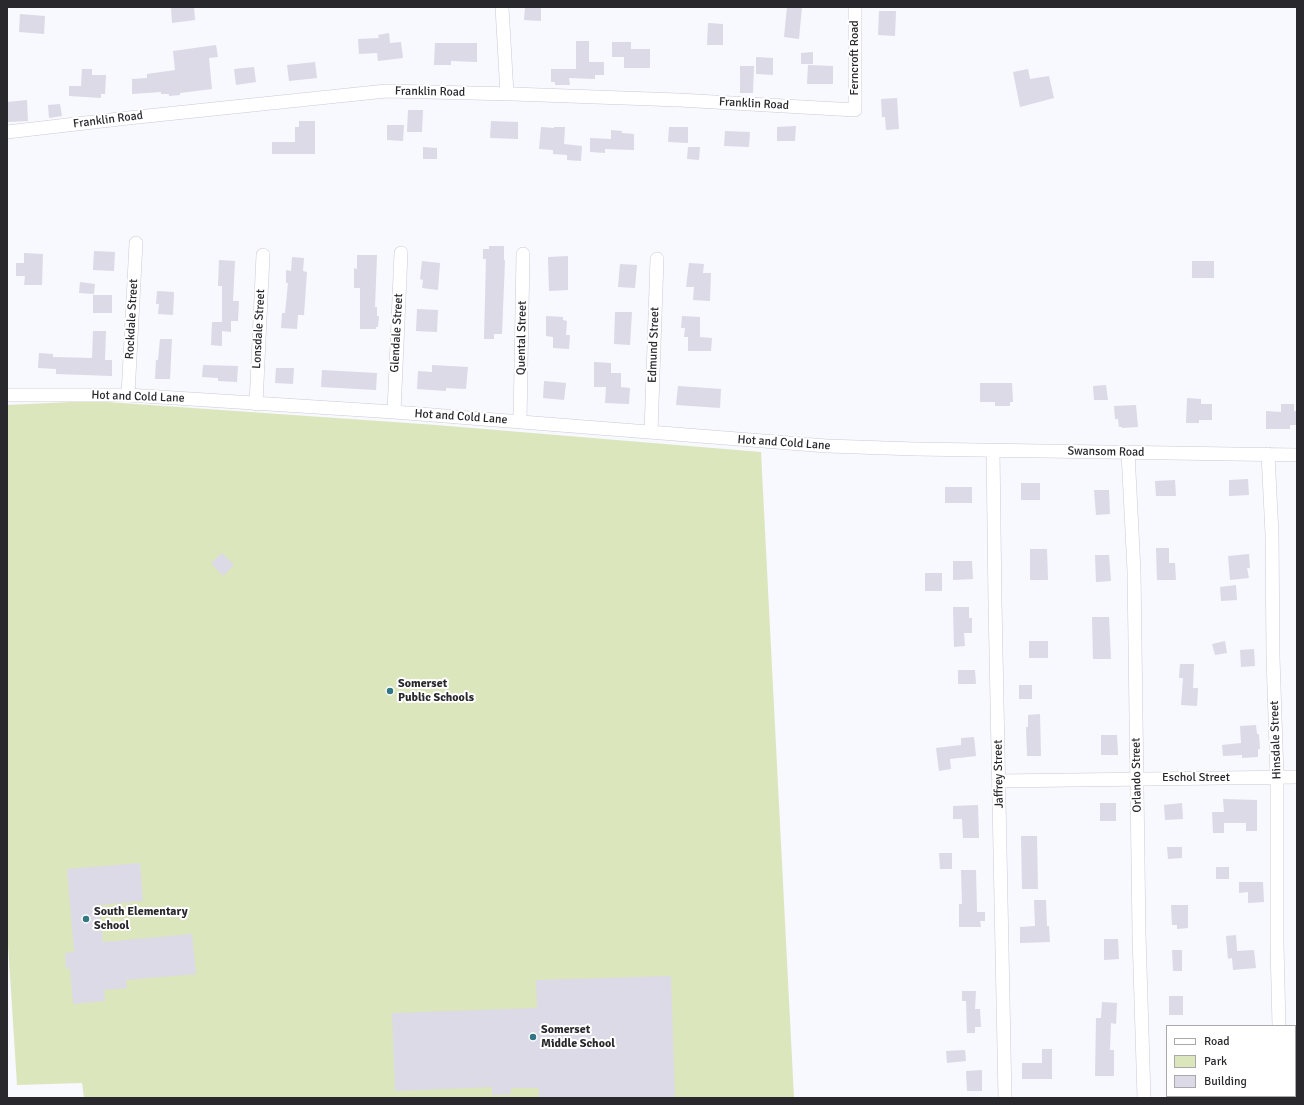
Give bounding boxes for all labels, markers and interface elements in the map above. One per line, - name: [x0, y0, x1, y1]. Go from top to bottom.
- street label: Ferncroft Road: [848, 20, 862, 96]
- street label: Franklin Road: [395, 84, 465, 100]
- street label: Franklin Road: [718, 95, 790, 113]
- street label: Franklin Road: [72, 109, 144, 131]
- street label: Rockdale Street: [123, 278, 141, 360]
- street label: Lonsdale Street: [250, 289, 268, 369]
- street label: Glendale Street: [388, 293, 406, 373]
- street label: Quental Street: [514, 301, 530, 375]
- street label: Edmund Street: [645, 307, 663, 383]
- street label: Hot and Cold Lane: [91, 388, 185, 406]
- street label: Hot and Cold Lane: [414, 407, 508, 427]
- street label: Hot and Cold Lane: [737, 433, 831, 453]
- street label: Swansom Road: [1067, 444, 1145, 460]
- place label: Somerset Public Schools: [398, 677, 474, 705]
- marker: Somerset Public Schools: [385, 686, 395, 696]
- street label: Hinsdale Street: [1267, 700, 1285, 780]
- street label: Orlando Street: [1129, 737, 1145, 813]
- street label: Jaffrey Street: [991, 740, 1007, 808]
- street label: Eschol Street: [1162, 771, 1230, 785]
- place label: South Elementary School: [94, 905, 188, 933]
- marker: South Elementary School: [81, 914, 91, 924]
- place label: Somerset Middle School: [541, 1023, 615, 1051]
- legend: [1166, 1025, 1296, 1097]
- marker: Somerset Middle School: [528, 1032, 538, 1042]
- text: Road: [1204, 1034, 1230, 1049]
- text: Park: [1204, 1054, 1227, 1069]
- text: Building: [1204, 1074, 1247, 1089]

